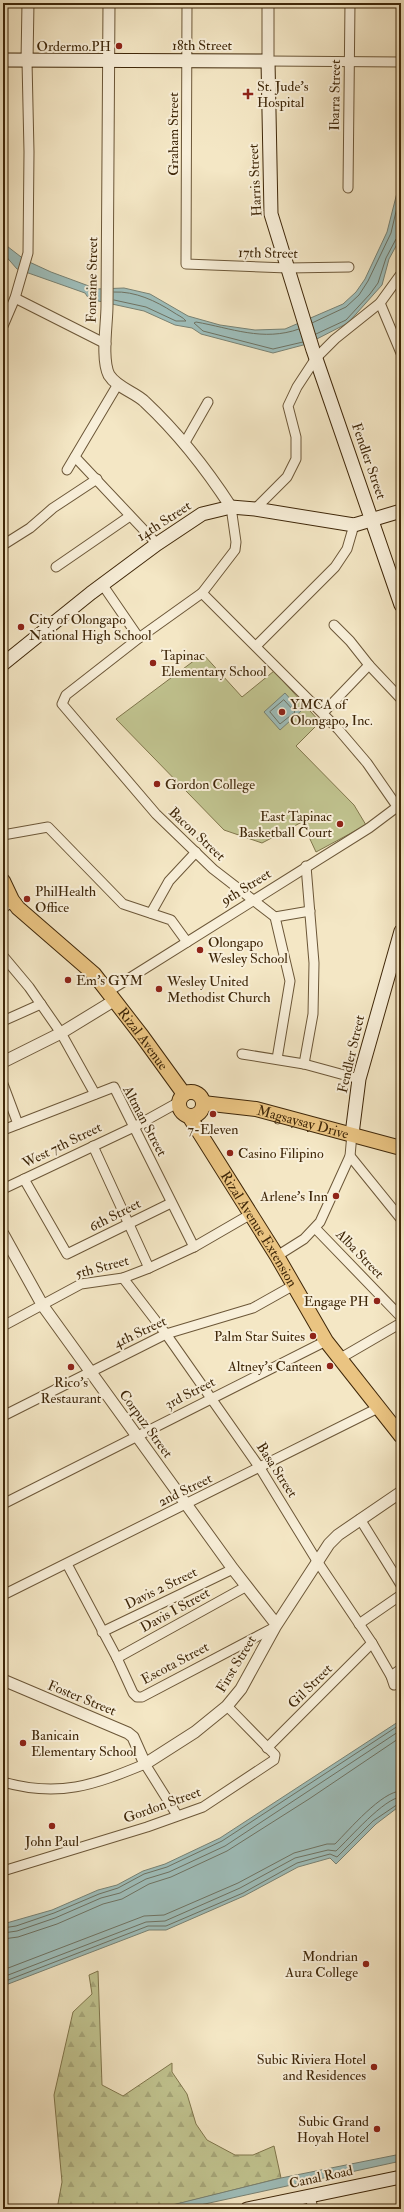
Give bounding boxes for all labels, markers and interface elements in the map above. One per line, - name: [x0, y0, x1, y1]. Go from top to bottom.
- street label: 18th Street: [172, 37, 233, 54]
- place label: Ordermo.PH: [37, 38, 111, 55]
- marker: Ordermo.PH: [114, 41, 124, 51]
- street label: Ibarra Street: [326, 59, 344, 131]
- place label: St. Jude's Hospital: [257, 78, 309, 112]
- marker: St. Jude's Hospital: [242, 88, 254, 100]
- street label: Graham Street: [165, 92, 182, 176]
- street label: Harris Street: [245, 143, 265, 217]
- street label: Fontaine Street: [83, 236, 101, 323]
- street label: 17th Street: [238, 244, 299, 262]
- street label: Fendler Street: [348, 421, 390, 502]
- street label: 14th Street: [134, 497, 195, 545]
- place label: City of Olongapo National High School: [29, 611, 152, 644]
- marker: City of Olongapo National High School: [16, 622, 26, 632]
- place label: Tapinac Elementary School: [161, 647, 267, 681]
- marker: Tapinac Elementary School: [148, 658, 158, 668]
- place label: YMCA of Olongapo, Inc.: [290, 696, 373, 730]
- marker: YMCA of Olongapo, Inc.: [277, 707, 287, 717]
- place label: Gordon College: [165, 776, 255, 793]
- marker: Gordon College: [152, 779, 162, 789]
- street label: Bacon Street: [165, 804, 229, 865]
- place label: East Tapinac Basketball Court: [239, 808, 332, 841]
- marker: East Tapinac Basketball Court: [335, 819, 345, 829]
- street label: 9th Street: [217, 865, 275, 910]
- place label: PhilHealth Office: [35, 883, 97, 916]
- marker: PhilHealth Office: [22, 894, 32, 904]
- place label: Olongapo Wesley School: [207, 934, 288, 968]
- marker: Olongapo Wesley School: [195, 945, 205, 955]
- place label: Em's GYM: [76, 972, 143, 989]
- place label: Wesley United Methodist Church: [166, 973, 271, 1006]
- marker: Em's GYM: [63, 975, 73, 985]
- marker: Wesley United Methodist Church: [154, 984, 164, 994]
- street label: Rizal Avenue: [115, 1004, 172, 1073]
- street label: Fendler Street: [334, 1013, 368, 1095]
- street label: Altman Street: [119, 1082, 171, 1160]
- street label: Magsaysay Drive: [255, 1101, 351, 1142]
- marker: 7-Eleven: [208, 1109, 218, 1119]
- street label: West 7th Street: [19, 1118, 105, 1172]
- place label: 7-Eleven: [188, 1121, 238, 1138]
- place label: Casino Filipino: [238, 1145, 324, 1163]
- marker: Casino Filipino: [225, 1148, 235, 1158]
- street label: Rizal Avenue Extension: [217, 1168, 301, 1290]
- place label: Arlene's Inn: [259, 1188, 328, 1205]
- marker: Arlene's Inn: [331, 1191, 341, 1201]
- street label: 6th Street: [86, 1195, 144, 1235]
- street label: Alba Street: [332, 1225, 388, 1282]
- street label: 5th Street: [73, 1252, 131, 1282]
- place label: Engage PH: [304, 1293, 369, 1310]
- marker: Engage PH: [372, 1296, 382, 1306]
- street label: 4th Street: [111, 1312, 169, 1352]
- place label: Palm Star Suites: [214, 1328, 305, 1345]
- marker: Palm Star Suites: [308, 1331, 318, 1341]
- place label: Altney's Canteen: [227, 1358, 322, 1376]
- marker: Altney's Canteen: [325, 1361, 335, 1371]
- marker: Rico's Restaurant: [66, 1362, 76, 1372]
- street label: 3rd Street: [162, 1373, 218, 1413]
- place label: Rico's Restaurant: [41, 1374, 102, 1407]
- street label: Corpuz Street: [115, 1387, 177, 1462]
- street label: Basa Street: [253, 1439, 301, 1501]
- street label: 2nd Street: [155, 1469, 215, 1510]
- street label: Davis 2 Street: [122, 1563, 200, 1613]
- street label: Davis I Street: [137, 1584, 213, 1636]
- street label: First Street: [212, 1632, 260, 1696]
- street label: Escota Street: [138, 1638, 212, 1688]
- street label: Gil Street: [284, 1660, 336, 1712]
- street label: Foster Street: [45, 1677, 119, 1720]
- place label: Banicain Elementary School: [31, 1727, 137, 1761]
- marker: Banicain Elementary School: [18, 1738, 28, 1748]
- street label: Gordon Street: [121, 1783, 203, 1827]
- marker: John Paul: [47, 1821, 57, 1831]
- place label: John Paul: [24, 1833, 79, 1850]
- place label: Mondrian Aura College: [284, 1948, 358, 1981]
- marker: Mondrian Aura College: [361, 1959, 371, 1969]
- place label: Subic Riviera Hotel and Residences: [257, 2051, 366, 2084]
- marker: Subic Riviera Hotel and Residences: [369, 2062, 379, 2072]
- place label: Subic Grand Hoyah Hotel: [297, 2113, 369, 2147]
- marker: Subic Grand Hoyah Hotel: [372, 2124, 382, 2134]
- street label: Canal Road: [288, 2162, 355, 2192]

